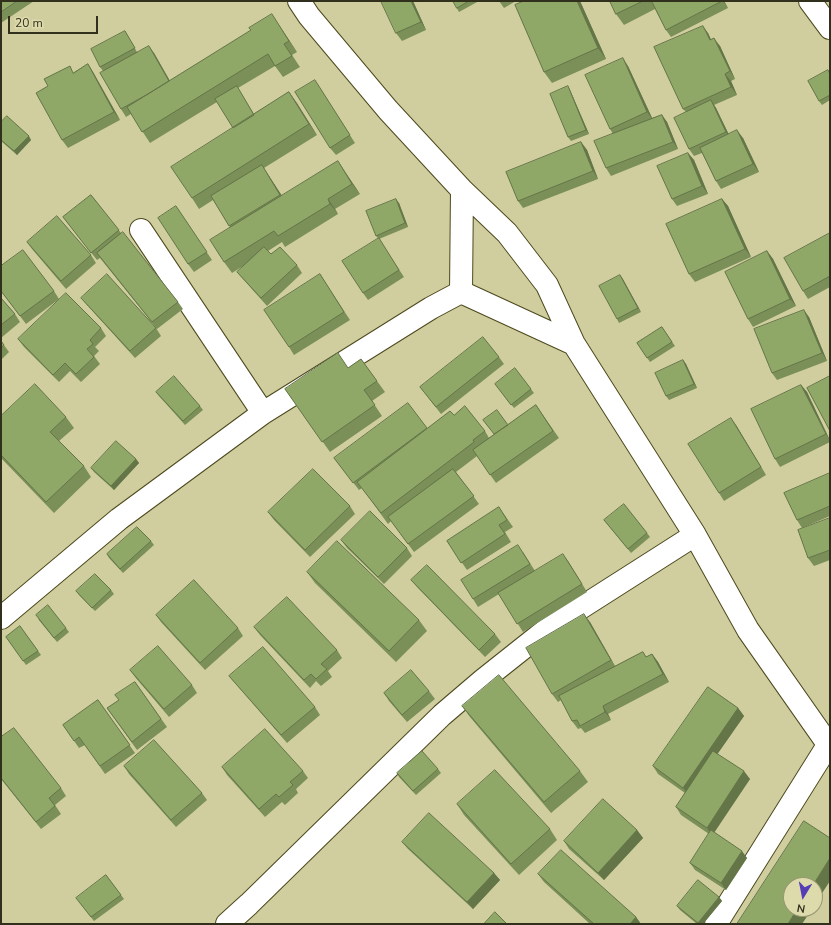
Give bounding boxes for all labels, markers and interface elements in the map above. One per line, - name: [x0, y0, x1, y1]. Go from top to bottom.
- scale bar: [10, 8, 100, 34]
- text: 20 m: [15, 15, 43, 31]
- north arrow: [783, 877, 823, 917]
- text: N: [796, 900, 806, 916]

